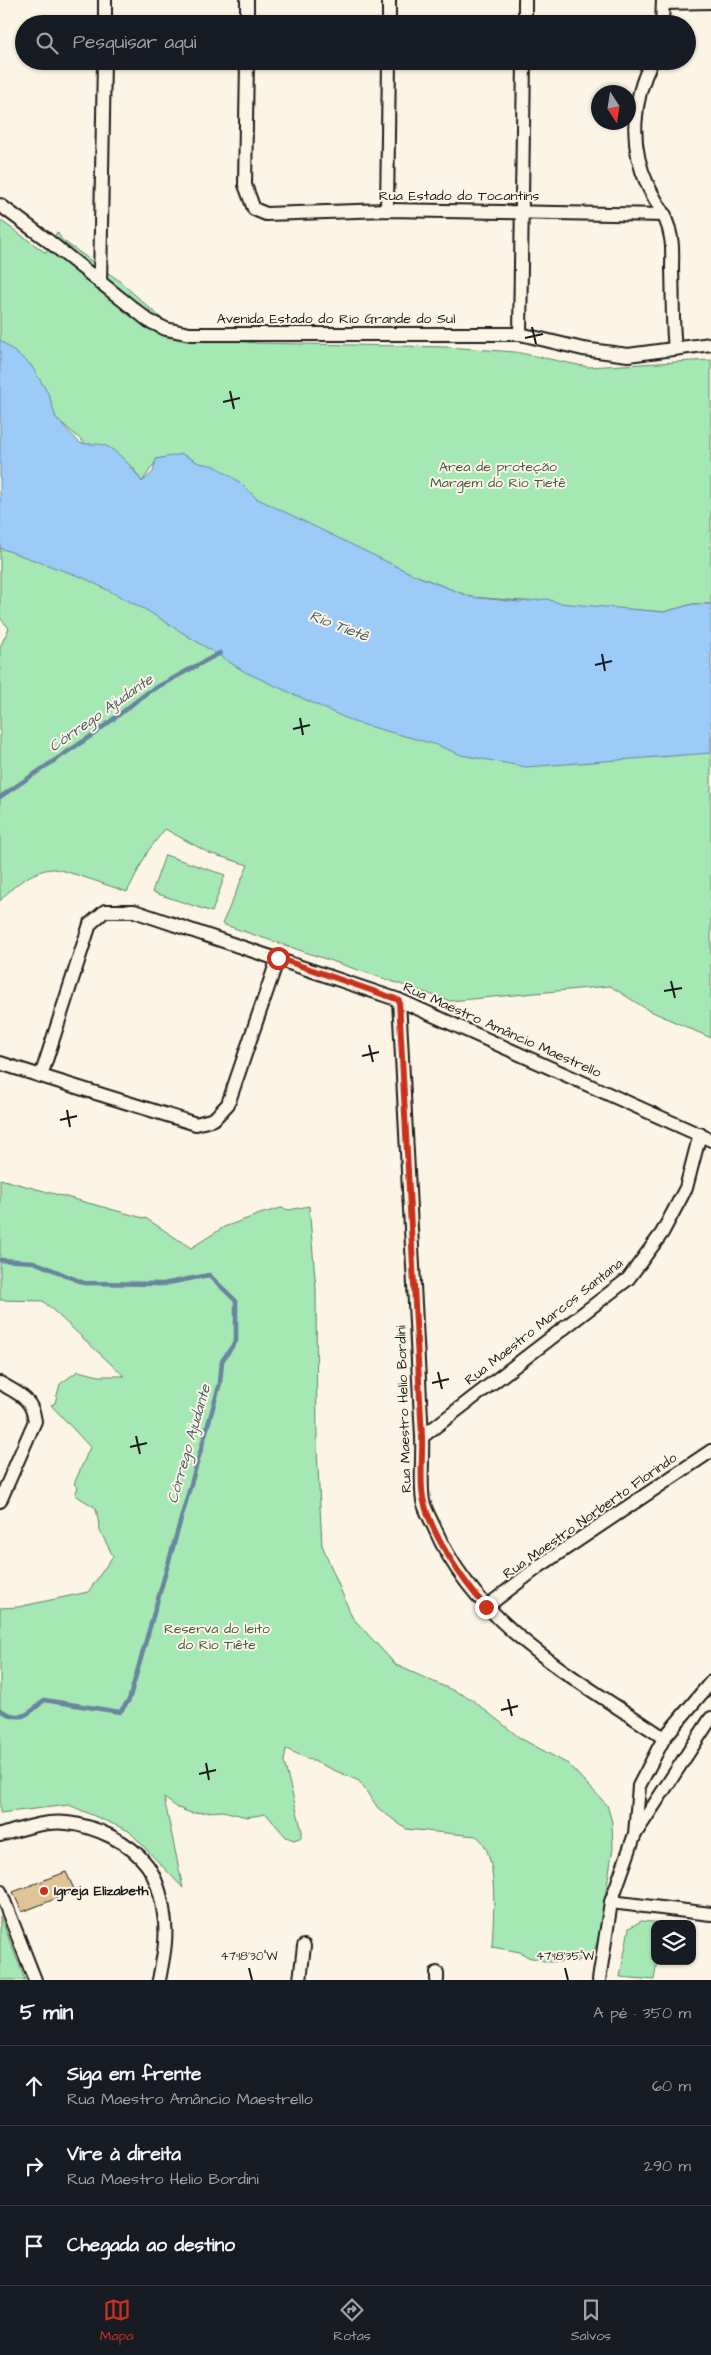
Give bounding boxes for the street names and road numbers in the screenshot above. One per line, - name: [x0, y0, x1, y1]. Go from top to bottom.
- street label: Rua Estado do Tocantins: [379, 186, 539, 206]
- street label: Avenida Estado do Rio Grande do Sul: [217, 309, 455, 329]
- street label: Rua Maestro Amâncio Maestrello: [400, 977, 604, 1083]
- street label: Rua Maestro Marcos Santana: [461, 1254, 627, 1390]
- street label: Rua Maestro Helio Bordini: [391, 1325, 417, 1493]
- street label: Rua Maestro Norberto Florindo: [499, 1448, 681, 1584]

